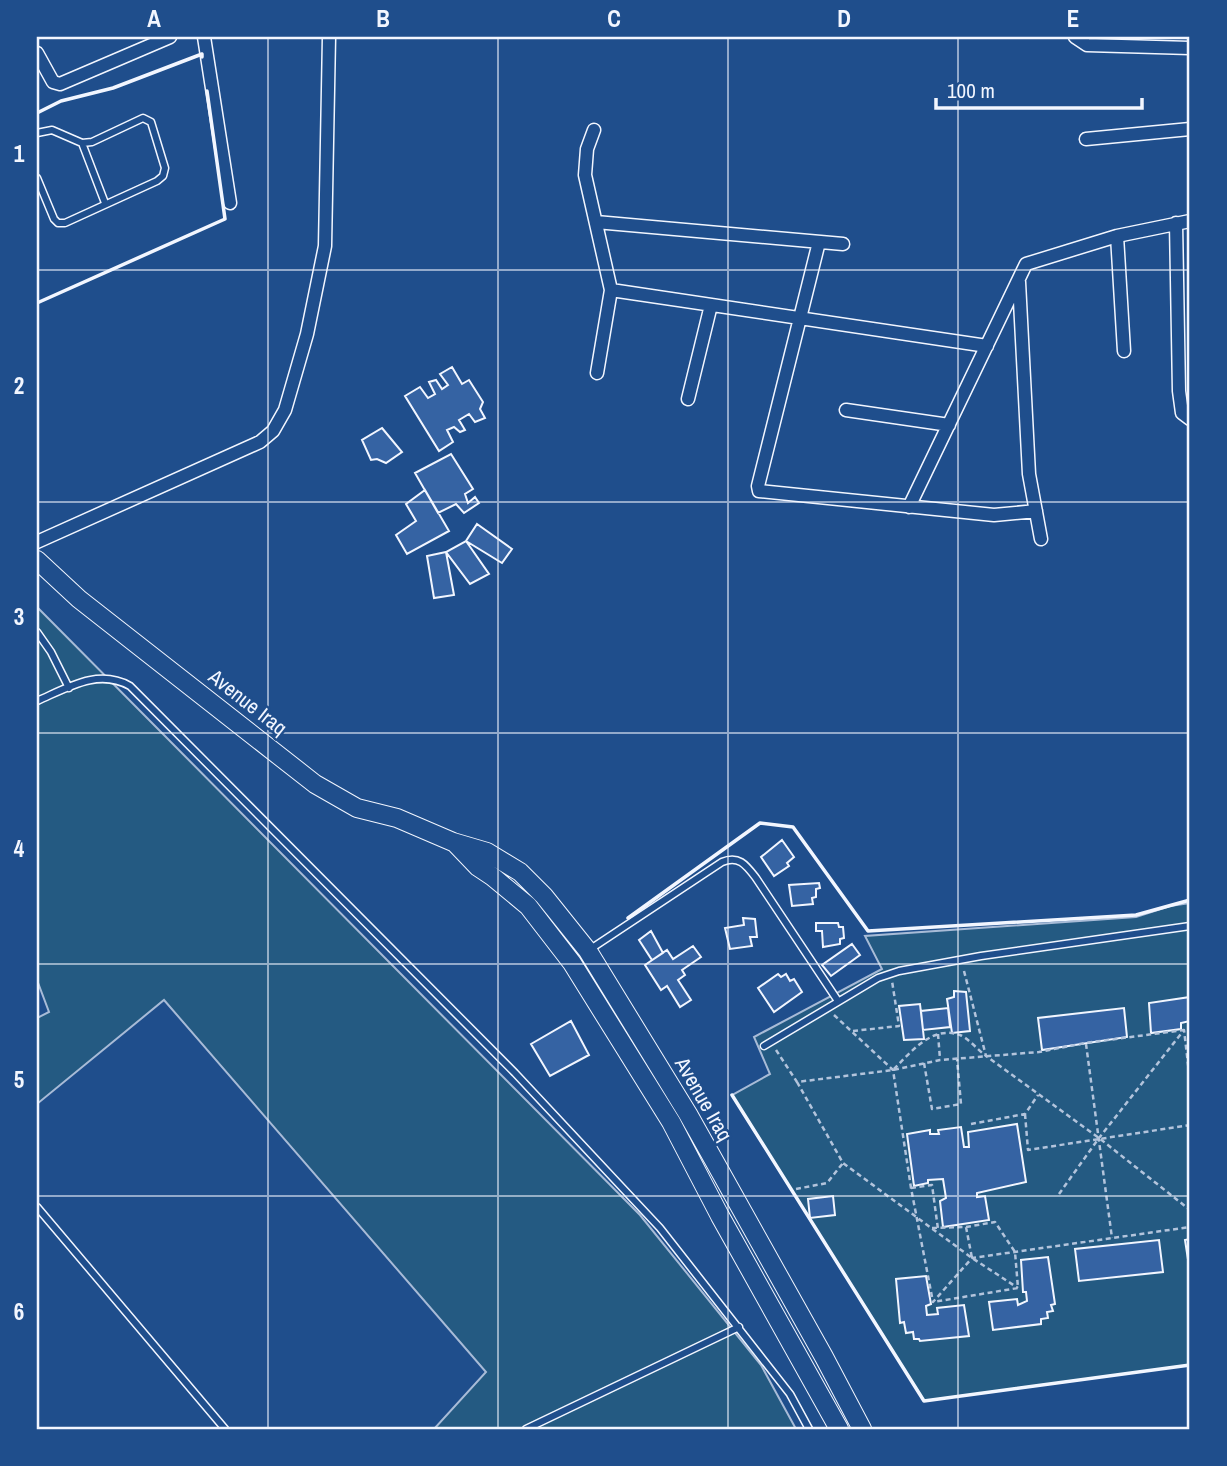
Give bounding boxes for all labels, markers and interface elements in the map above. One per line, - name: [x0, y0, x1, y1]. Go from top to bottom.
- text: A: [147, 3, 161, 34]
- text: B: [376, 3, 390, 34]
- text: C: [607, 3, 621, 34]
- text: D: [837, 3, 851, 34]
- text: E: [1067, 3, 1079, 34]
- scale bar: [936, 66, 1143, 110]
- text: 100 m: [947, 76, 995, 105]
- text: 1: [14, 138, 25, 169]
- text: 2: [14, 370, 24, 401]
- text: 3: [14, 601, 24, 632]
- street label: Avenue Iraq: [202, 661, 293, 742]
- text: 4: [14, 833, 25, 864]
- street label: Avenue Iraq: [668, 1051, 740, 1146]
- text: 5: [14, 1064, 24, 1095]
- text: 6: [14, 1296, 24, 1327]

